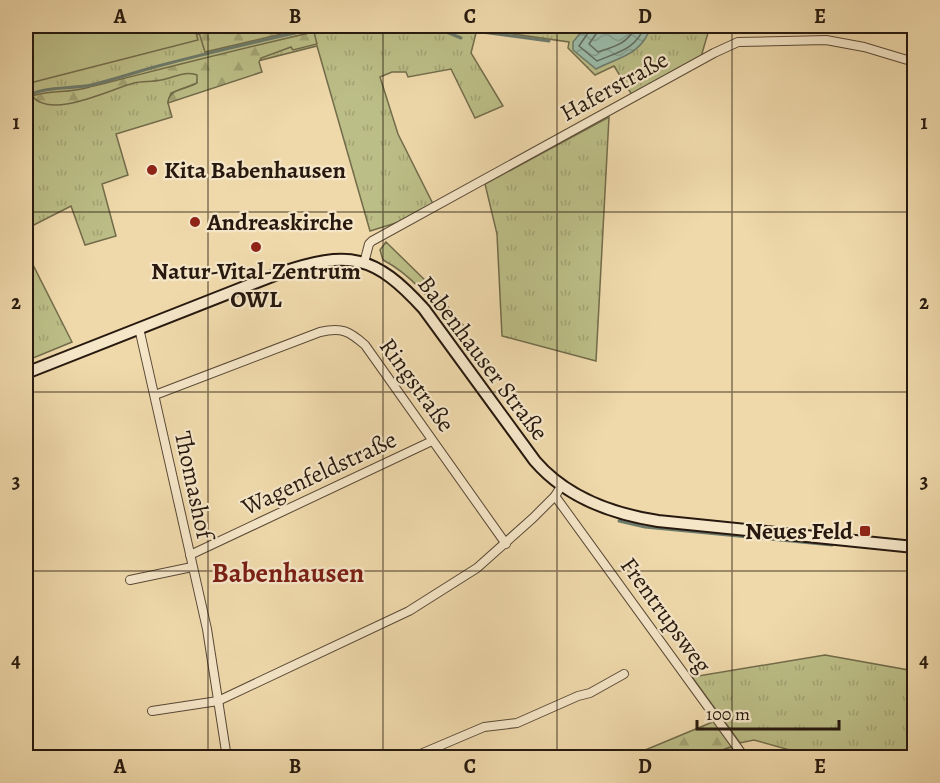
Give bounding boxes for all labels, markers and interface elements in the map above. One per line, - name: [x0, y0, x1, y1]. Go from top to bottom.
- text: A: [113, 3, 127, 30]
- text: B: [289, 3, 301, 30]
- text: C: [464, 3, 476, 30]
- text: D: [638, 3, 652, 30]
- text: E: [814, 3, 826, 30]
- street label: Haferstraße: [554, 43, 674, 129]
- text: 1: [12, 109, 20, 136]
- text: 1: [920, 109, 928, 136]
- place label: Kita Babenhausen: [164, 154, 347, 186]
- marker: Kita Babenhausen: [145, 163, 159, 177]
- place label: Andreaskirche: [206, 206, 353, 238]
- marker: Andreaskirche: [188, 215, 202, 229]
- marker: Natur-Vital-Zentrum OWL: [249, 240, 263, 254]
- place label: Natur-Vital-Zentrum OWL: [151, 255, 361, 315]
- street label: Babenhauser Straße: [410, 269, 556, 447]
- text: 2: [11, 289, 21, 316]
- text: 2: [919, 289, 929, 316]
- street label: Ringstraße: [372, 331, 462, 439]
- street label: Wagenfeldstraße: [236, 423, 402, 523]
- street label: Thomashof: [167, 428, 222, 545]
- text: 3: [12, 468, 20, 495]
- text: 3: [920, 468, 928, 495]
- place label: Neues Feld: [745, 515, 853, 547]
- marker: Neues Feld: [858, 524, 872, 538]
- street label: Frentrupsweg: [613, 551, 719, 679]
- district label: Babenhausen: [212, 555, 364, 591]
- text: 4: [11, 647, 21, 674]
- text: 4: [919, 647, 929, 674]
- scale bar: [697, 693, 840, 731]
- text: 100 m: [706, 702, 750, 726]
- text: A: [113, 753, 127, 780]
- text: B: [289, 753, 301, 780]
- text: C: [464, 753, 476, 780]
- text: D: [638, 753, 652, 780]
- text: E: [814, 753, 826, 780]

